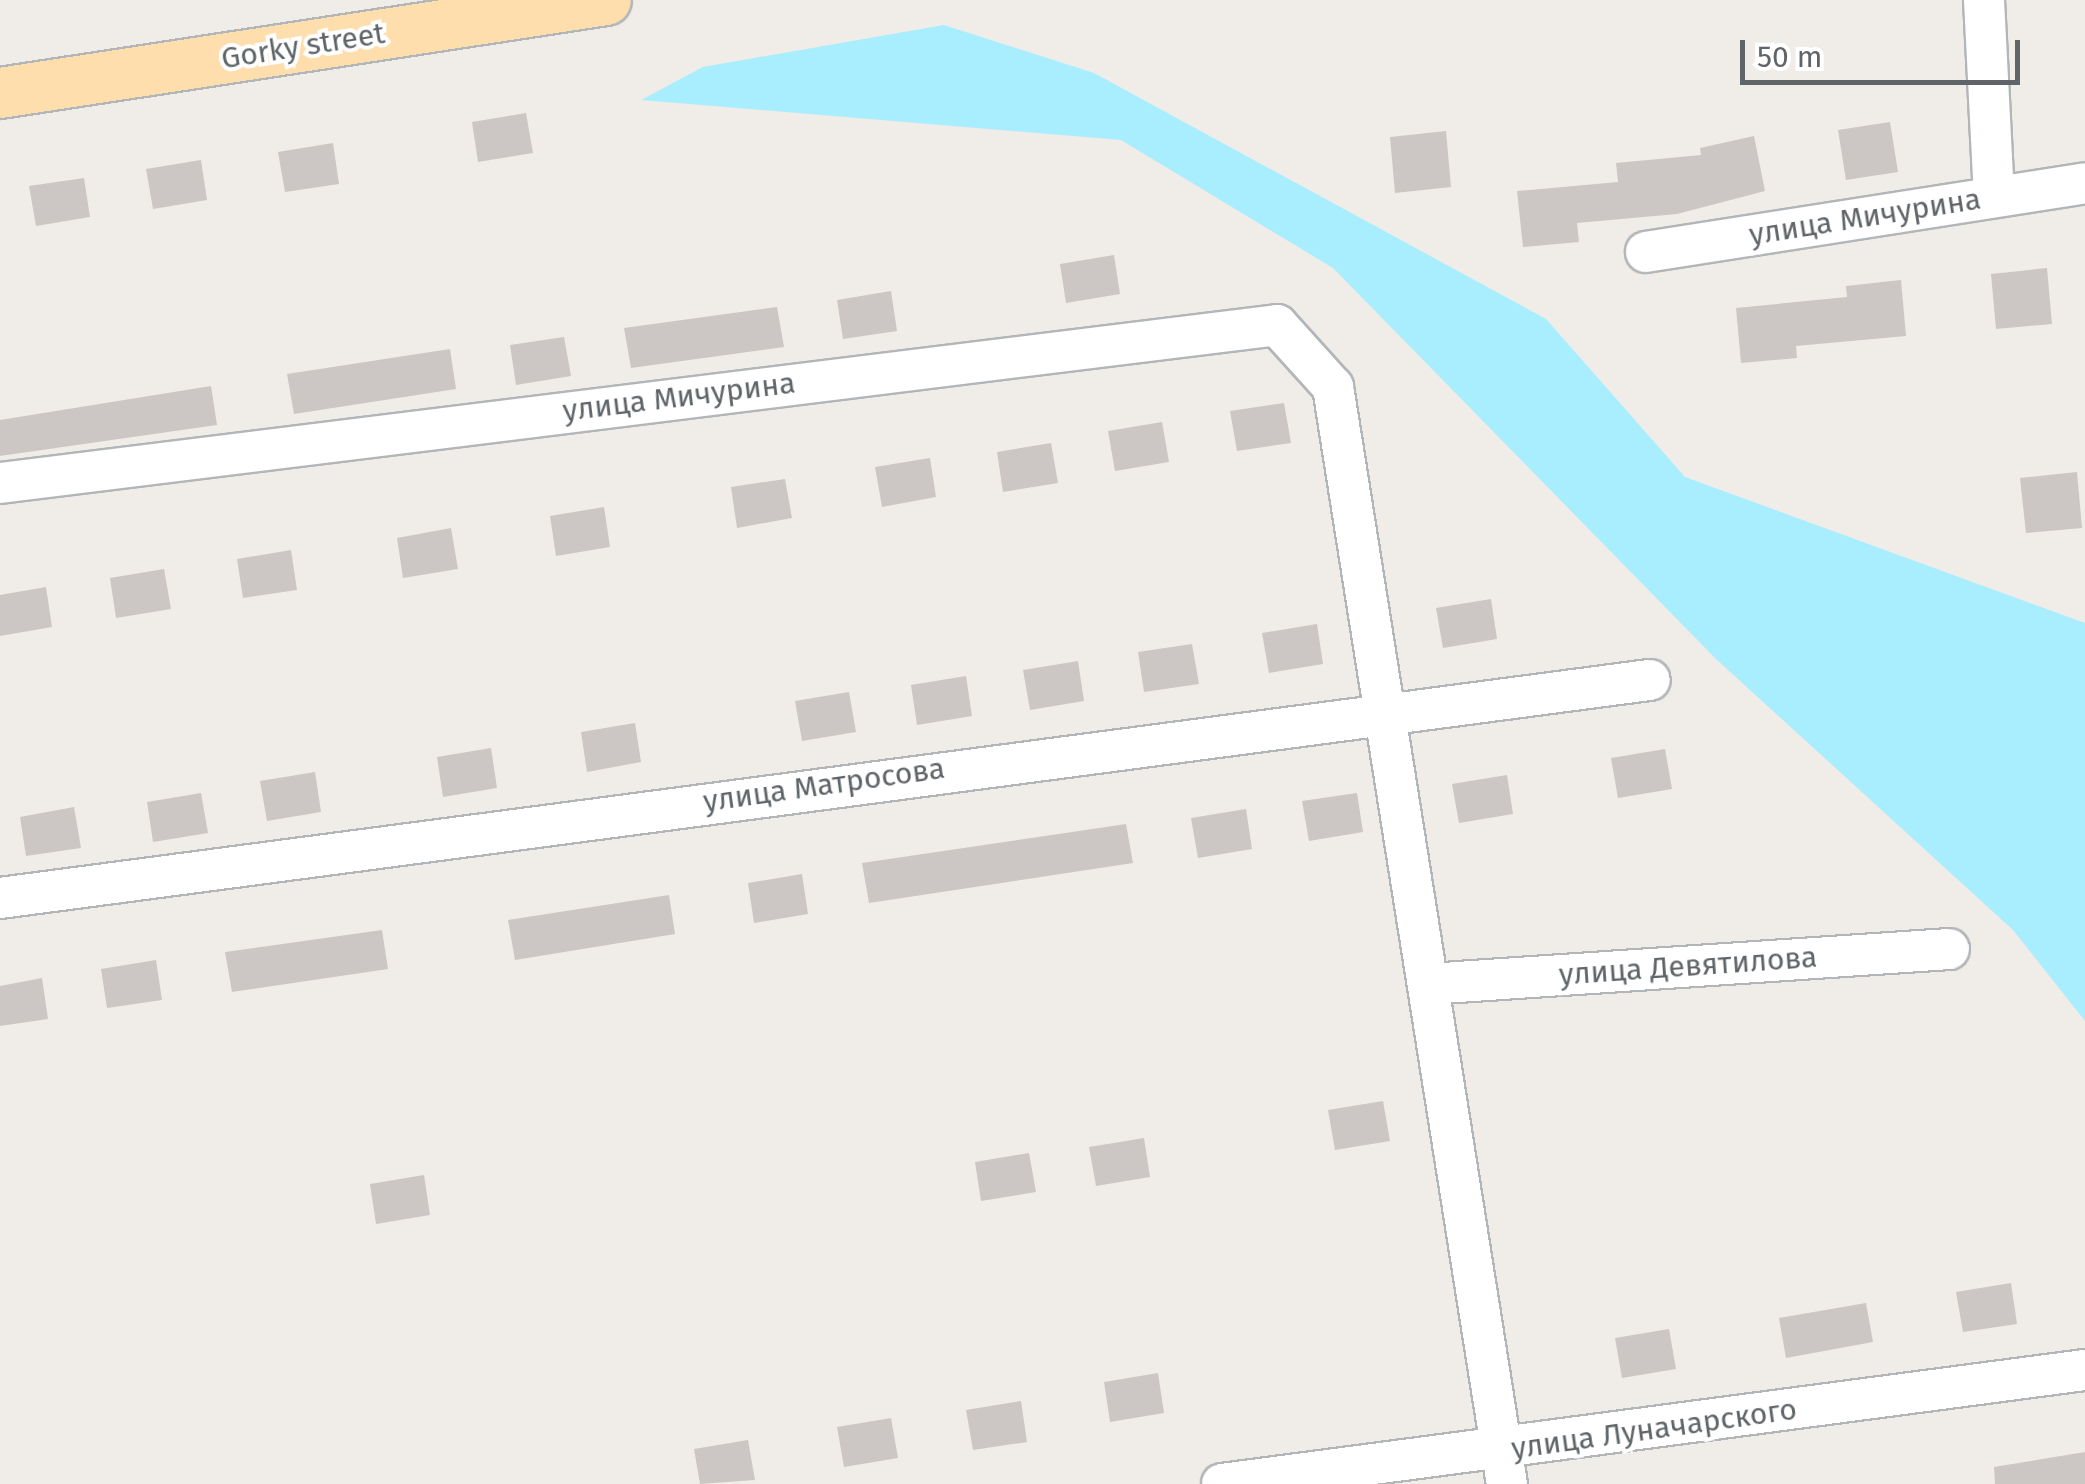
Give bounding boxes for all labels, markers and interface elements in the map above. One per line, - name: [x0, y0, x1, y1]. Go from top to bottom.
- street label: Gorky street: [219, 15, 387, 77]
- scale bar: [1745, 20, 2025, 82]
- text: 50 m: [1757, 39, 1822, 75]
- street label: улица Мичурина: [1747, 181, 1983, 253]
- street label: улица Мичурина: [561, 365, 797, 429]
- street label: улица Матросова: [701, 750, 947, 820]
- street label: улица Девятилова: [1558, 939, 1818, 993]
- street label: улица Луначарского: [1509, 1391, 1799, 1467]

